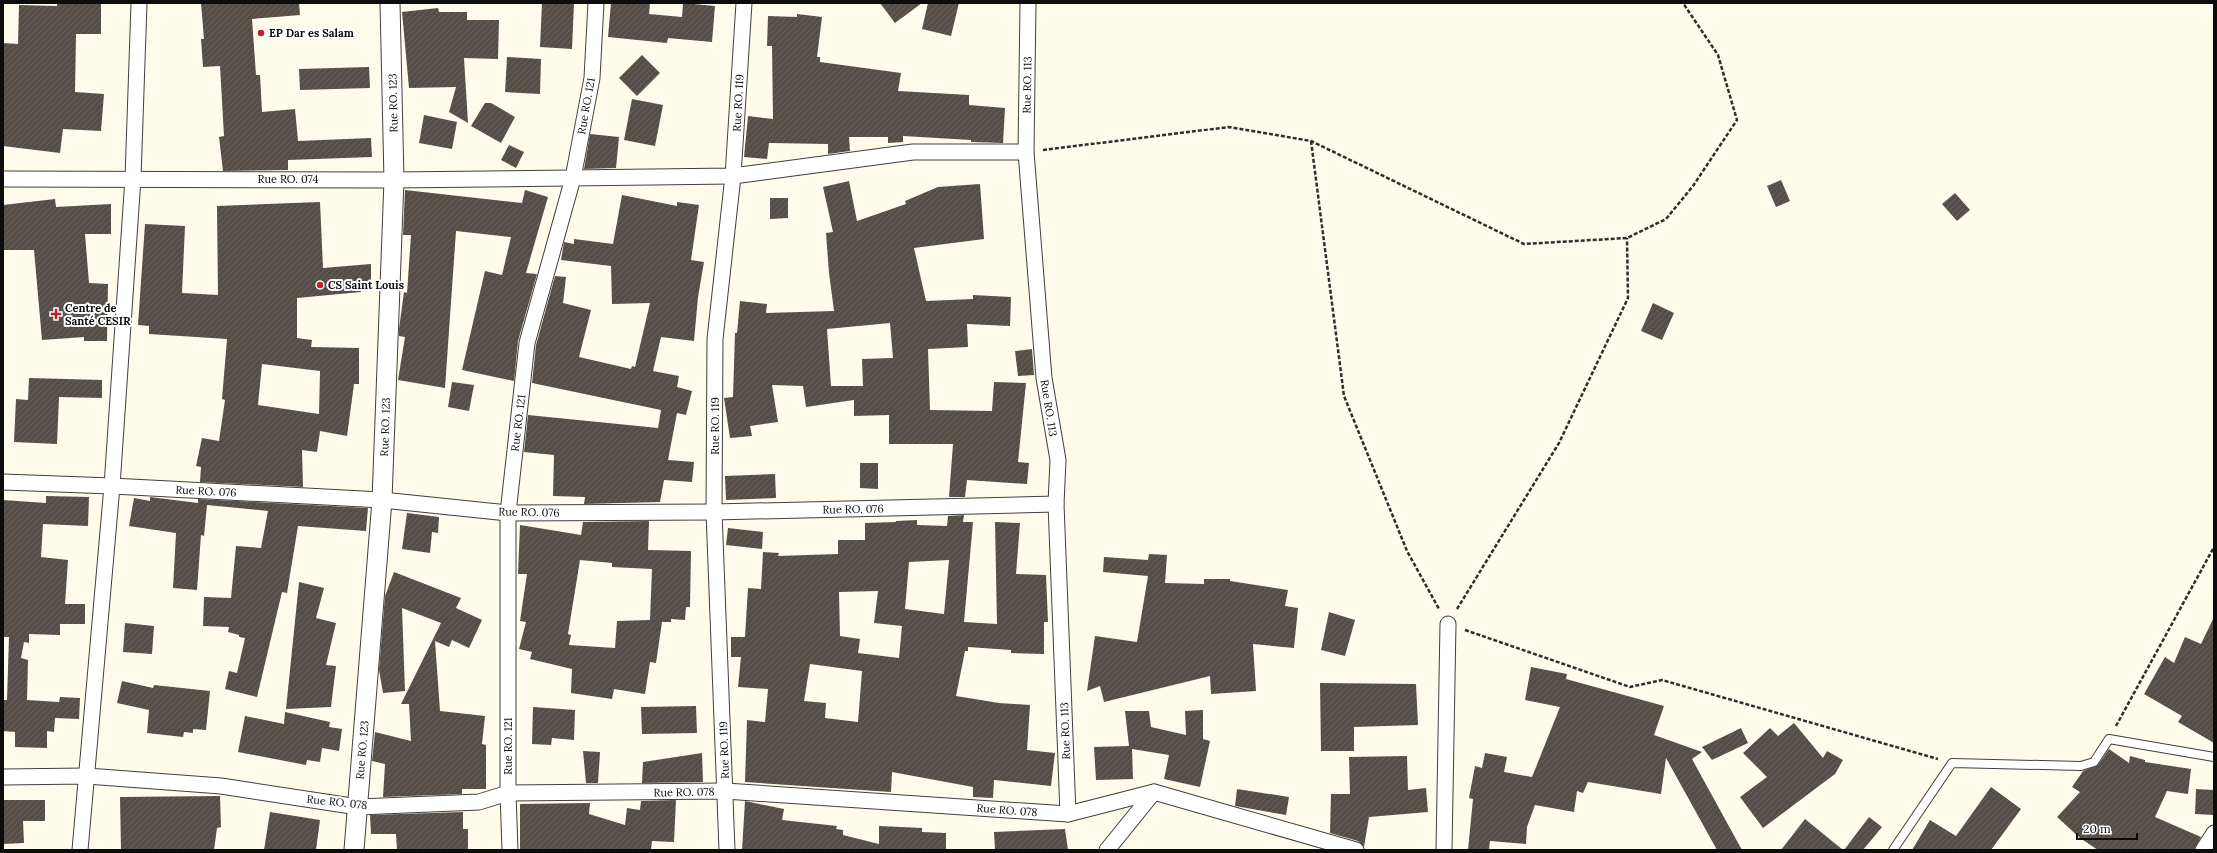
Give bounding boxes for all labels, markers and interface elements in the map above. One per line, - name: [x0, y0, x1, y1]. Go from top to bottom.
- place label: EP Dar es Salam: [269, 26, 354, 40]
- marker: EP Dar es Salam: [256, 28, 266, 38]
- street label: Rue RO. 113: [1019, 56, 1035, 114]
- street label: Rue RO. 123: [385, 73, 401, 133]
- street label: Rue RO. 119: [729, 74, 747, 132]
- street label: Rue RO. 121: [574, 77, 598, 135]
- street label: Rue RO. 074: [258, 172, 318, 186]
- place label: CS Saint Louis: [328, 278, 404, 292]
- marker: CS Saint Louis: [315, 280, 325, 290]
- place label: Centre de Santé CESIR: [65, 301, 131, 328]
- marker: Centre de Santé CESIR: [50, 308, 62, 320]
- street label: Rue RO. 113: [1038, 379, 1060, 437]
- street label: Rue RO. 121: [508, 394, 528, 452]
- street label: Rue RO. 123: [377, 397, 393, 457]
- street label: Rue RO. 119: [708, 397, 722, 455]
- street label: Rue RO. 076: [175, 482, 237, 500]
- street label: Rue RO. 076: [822, 501, 884, 517]
- street label: Rue RO. 076: [498, 504, 560, 520]
- street label: Rue RO. 113: [1057, 702, 1073, 760]
- street label: Rue RO. 121: [501, 717, 515, 775]
- street label: Rue RO. 123: [352, 720, 372, 780]
- street label: Rue RO. 119: [716, 721, 732, 779]
- street label: Rue RO. 078: [653, 784, 715, 800]
- street label: Rue RO. 078: [306, 792, 368, 812]
- street label: Rue RO. 078: [976, 801, 1038, 819]
- scale bar: [2077, 815, 2137, 841]
- text: 20 m: [2083, 821, 2111, 836]

